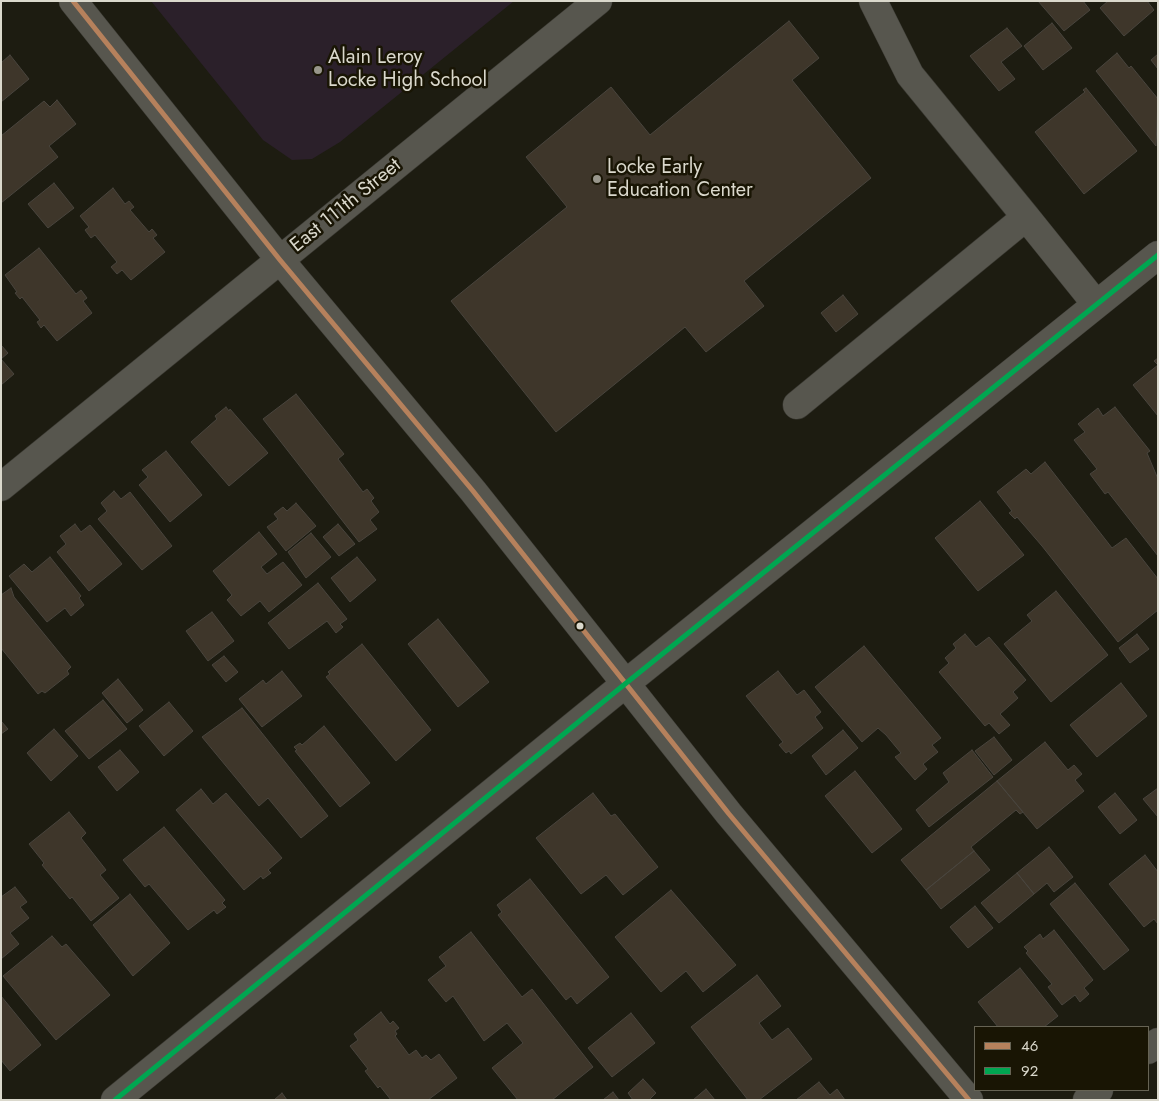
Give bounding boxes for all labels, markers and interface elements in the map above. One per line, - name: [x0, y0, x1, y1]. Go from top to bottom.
- place label: Alain Leroy Locke High School: [328, 46, 487, 93]
- marker: Alain Leroy Locke High School: [312, 64, 324, 76]
- street label: East 111th Street: [286, 154, 406, 258]
- place label: Locke Early Education Center: [607, 156, 753, 203]
- marker: Locke Early Education Center: [591, 173, 603, 185]
- unlabelled marker: [575, 621, 585, 631]
- legend: [974, 1026, 1149, 1091]
- text: 46: [1021, 1035, 1038, 1057]
- text: 92: [1021, 1060, 1038, 1082]

